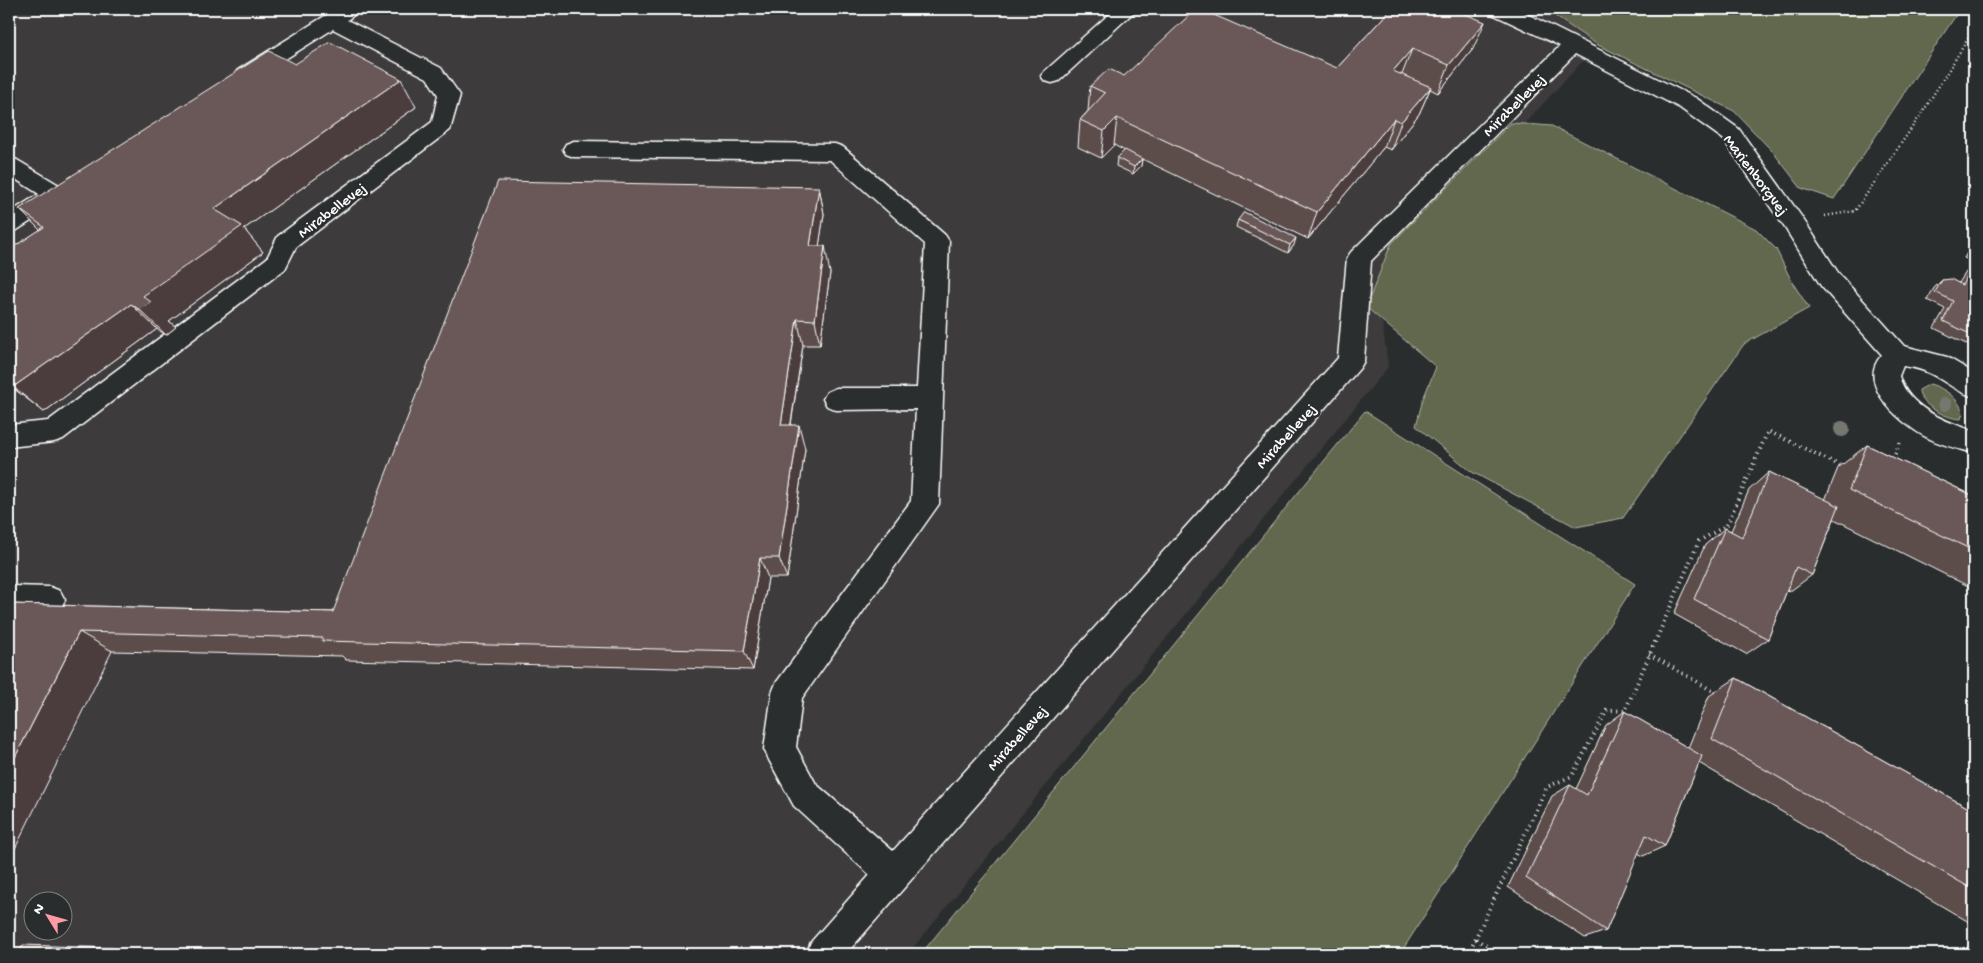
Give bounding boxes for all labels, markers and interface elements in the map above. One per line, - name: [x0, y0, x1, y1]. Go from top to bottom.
- street label: Mirabellevej: [1480, 71, 1551, 142]
- street label: Marienborgvej: [1718, 132, 1791, 220]
- street label: Mirabellevej: [295, 180, 371, 244]
- street label: Mirabellevej: [1253, 401, 1322, 474]
- street label: Mirabellevej: [984, 703, 1053, 776]
- north arrow: [22, 890, 72, 940]
- text: N: [30, 901, 49, 918]

